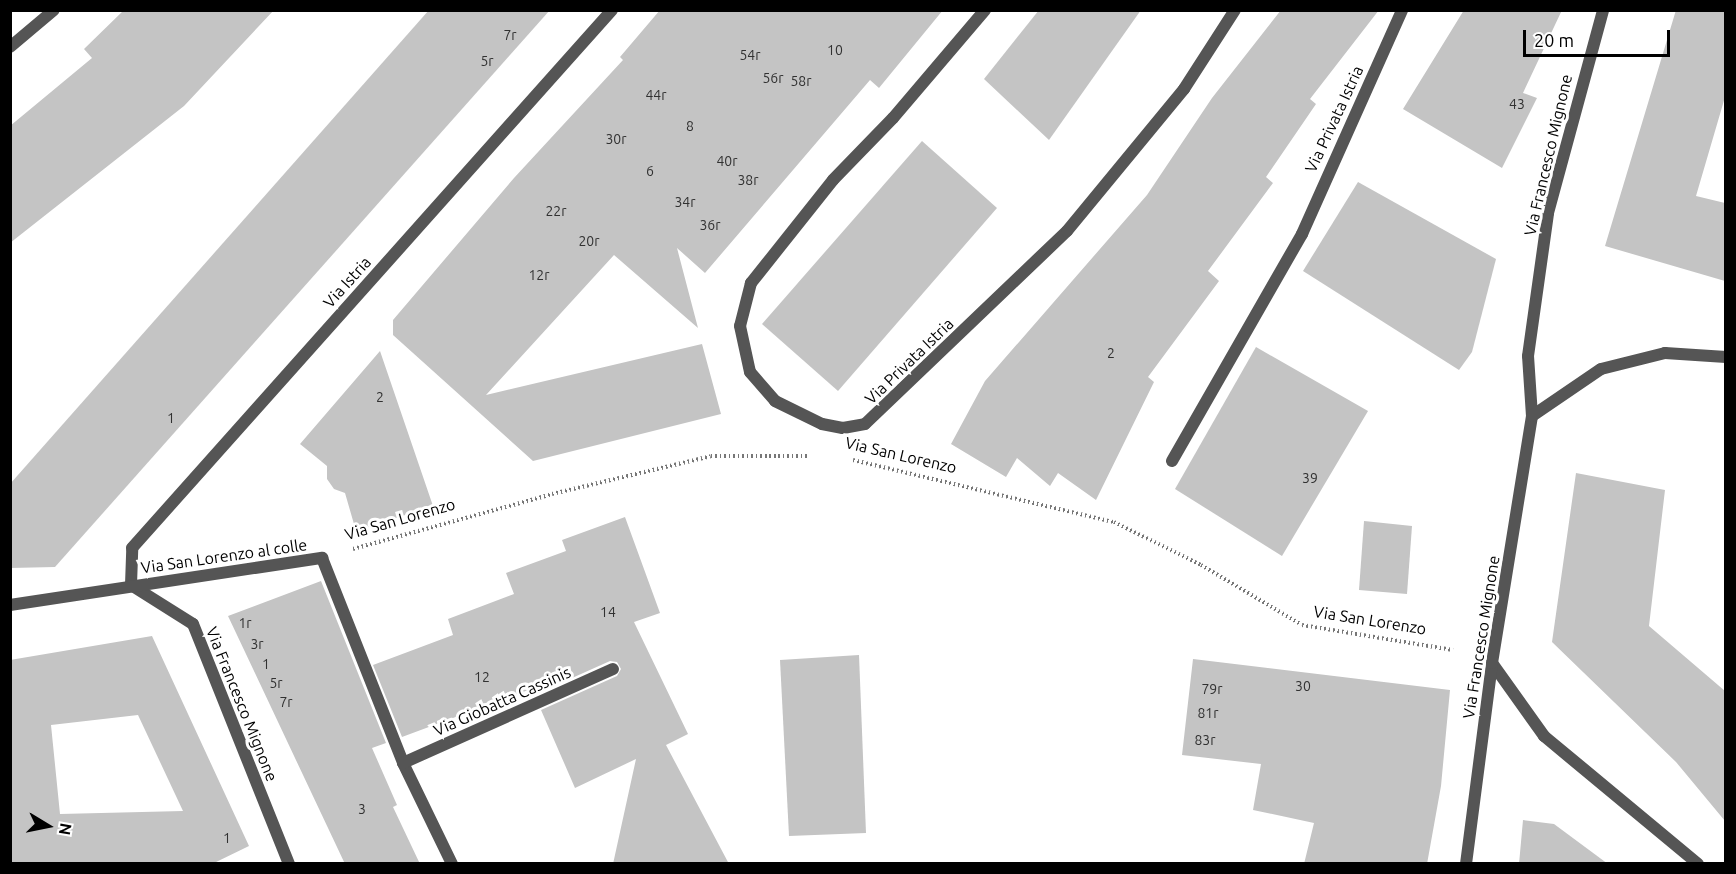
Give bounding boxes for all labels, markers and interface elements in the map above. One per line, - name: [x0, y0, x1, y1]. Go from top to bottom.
- scale bar: [1526, 18, 1673, 56]
- house number: 7r: [503, 27, 517, 43]
- text: 20 m: [1534, 30, 1574, 50]
- house number: 10: [827, 42, 843, 58]
- house number: 54r: [739, 47, 761, 63]
- house number: 5r: [480, 53, 494, 69]
- street label: Via Privata Istria: [1301, 63, 1367, 175]
- house number: 56r: [762, 70, 784, 86]
- street label: Via Francesco Mignone: [1520, 72, 1576, 238]
- house number: 58r: [790, 73, 812, 89]
- house number: 44r: [645, 87, 667, 103]
- house number: 43: [1509, 96, 1525, 112]
- house number: 8: [686, 118, 694, 134]
- house number: 30r: [605, 131, 627, 147]
- house number: 40r: [716, 153, 738, 169]
- house number: 6: [646, 163, 654, 179]
- house number: 38r: [737, 172, 759, 188]
- house number: 34r: [674, 194, 696, 210]
- house number: 22r: [545, 203, 567, 219]
- house number: 36r: [699, 217, 721, 233]
- house number: 20r: [578, 233, 600, 249]
- street label: Via Istria: [319, 253, 375, 311]
- house number: 12r: [528, 267, 550, 283]
- street label: Via Privata Istria: [861, 314, 957, 408]
- house number: 2: [1107, 345, 1115, 361]
- house number: 2: [376, 389, 384, 405]
- house number: 1: [167, 410, 175, 426]
- street label: Via San Lorenzo: [843, 433, 959, 477]
- house number: 39: [1302, 470, 1318, 486]
- street label: Via San Lorenzo: [343, 494, 457, 544]
- street label: Via San Lorenzo al colle: [140, 535, 308, 577]
- street label: Via Francesco Mignone: [1459, 554, 1503, 720]
- street label: Via San Lorenzo: [1312, 602, 1428, 638]
- house number: 14: [600, 604, 616, 620]
- house number: 1r: [238, 615, 252, 631]
- street label: Via Francesco Mignone: [202, 624, 282, 784]
- house number: 3r: [250, 636, 264, 652]
- house number: 1: [262, 656, 270, 672]
- street label: Via Giobatta Cassinis: [430, 662, 574, 740]
- house number: 12: [474, 669, 490, 685]
- house number: 5r: [269, 675, 283, 691]
- house number: 30: [1295, 678, 1311, 694]
- house number: 79r: [1201, 681, 1223, 697]
- house number: 7r: [279, 694, 293, 710]
- house number: 81r: [1197, 705, 1219, 721]
- house number: 83r: [1194, 732, 1216, 748]
- north arrow: [18, 796, 78, 856]
- house number: 3: [358, 801, 366, 817]
- text: N: [56, 822, 76, 837]
- house number: 1: [223, 830, 231, 846]

